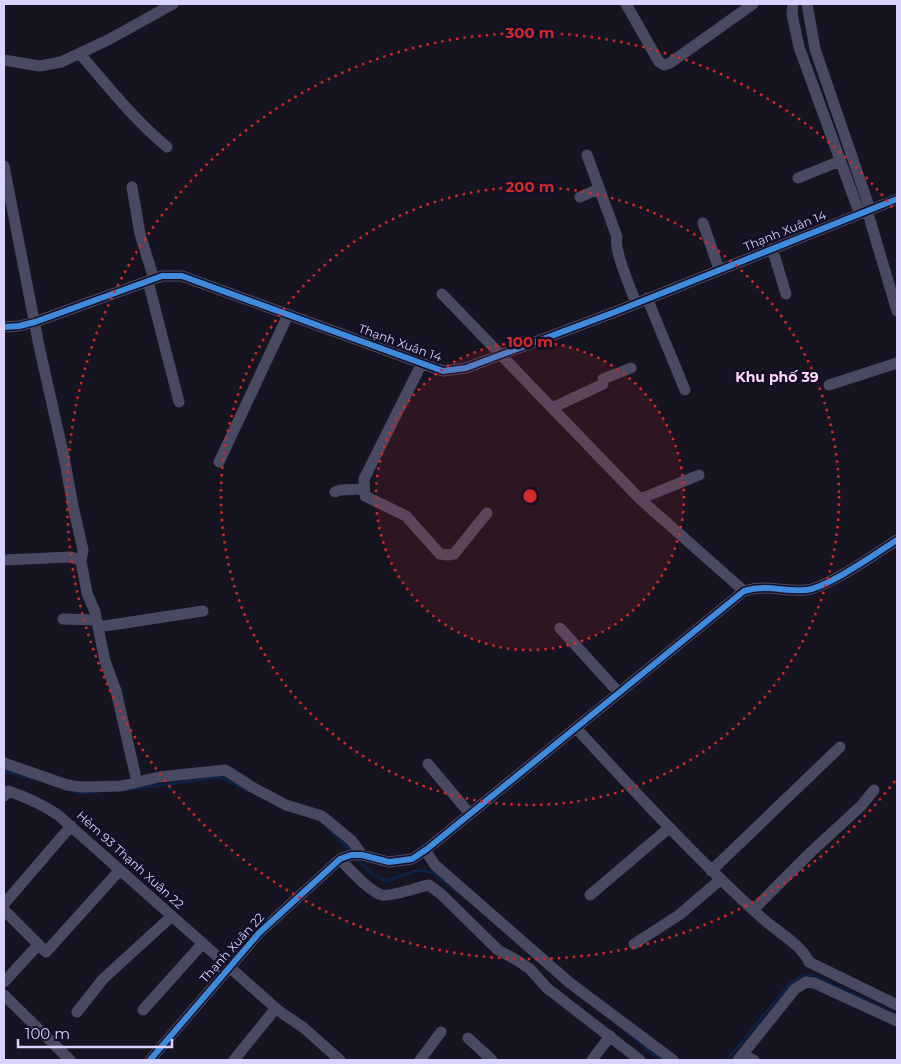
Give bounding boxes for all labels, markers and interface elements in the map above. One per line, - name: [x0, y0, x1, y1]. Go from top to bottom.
- text: 300 m: [504, 23, 555, 42]
- text: 200 m: [505, 177, 555, 196]
- street label: Thạnh Xuân 14: [741, 207, 828, 254]
- street label: Thạnh Xuân 14: [356, 320, 444, 365]
- text: 100 m: [507, 332, 553, 351]
- district label: Khu phố 39: [735, 368, 819, 386]
- centre of rings: [521, 487, 539, 505]
- street label: Hẻm 93 Thạnh Xuân 22: [74, 808, 187, 912]
- street label: Thạnh Xuân 22: [196, 909, 267, 986]
- scale bar: [18, 1016, 171, 1048]
- text: 100 m: [25, 1024, 70, 1043]

